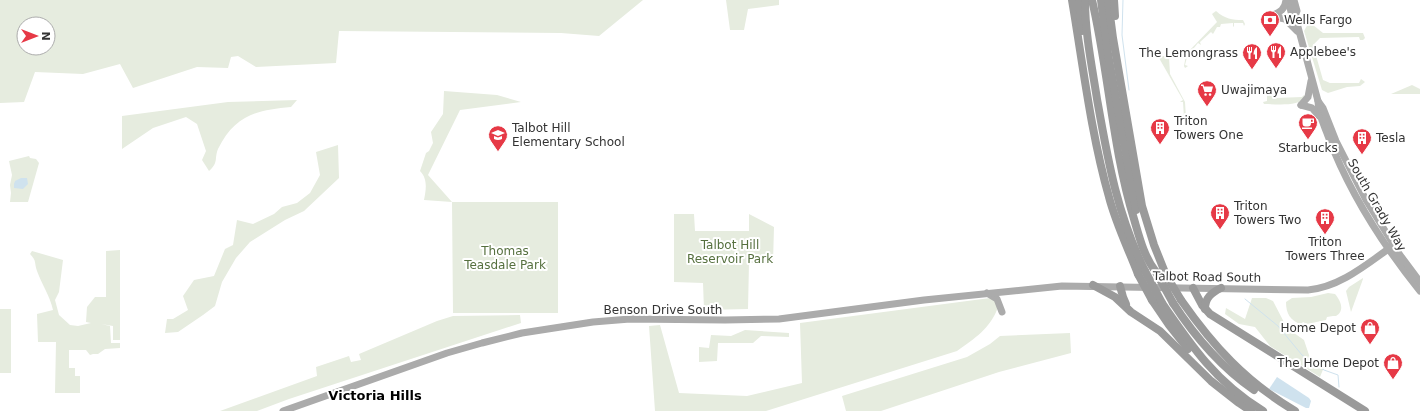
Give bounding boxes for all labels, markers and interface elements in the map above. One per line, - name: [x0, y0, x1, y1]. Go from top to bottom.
- bank icon: Wells Fargo: [1259, 9, 1281, 37]
- place label: Wells Fargo: [1284, 13, 1352, 27]
- north arrow: [16, 16, 56, 56]
- text: N: [39, 31, 52, 41]
- restaurant icon: Applebee's: [1265, 41, 1287, 69]
- restaurant icon: The Lemongrass: [1241, 42, 1263, 70]
- place label: Applebee's: [1290, 45, 1356, 59]
- place label: The Lemongrass: [1138, 46, 1238, 60]
- supermarket icon: Uwajimaya: [1196, 79, 1218, 107]
- place label: Uwajimaya: [1221, 83, 1287, 97]
- cafe icon: Starbucks: [1297, 112, 1319, 140]
- place label: Triton Towers One: [1173, 114, 1243, 142]
- building icon: Triton Towers One: [1149, 117, 1171, 145]
- place label: Talbot Hill Elementary School: [511, 121, 625, 149]
- school or university icon: Talbot Hill Elementary School: [487, 124, 509, 152]
- building icon: Tesla: [1351, 127, 1373, 155]
- place label: Tesla: [1375, 131, 1406, 145]
- place label: Starbucks: [1278, 141, 1338, 155]
- street label: South Grady Way: [1345, 156, 1409, 254]
- place label: Triton Towers Two: [1233, 199, 1301, 227]
- building icon: Triton Towers Two: [1209, 202, 1231, 230]
- building icon: Triton Towers Three: [1314, 207, 1336, 235]
- place label: Triton Towers Three: [1284, 235, 1365, 263]
- park label: Talbot Hill Reservoir Park: [687, 238, 773, 266]
- park label: Thomas Teasdale Park: [463, 244, 546, 272]
- street label: Talbot Road South: [1152, 269, 1261, 285]
- street label: Benson Drive South: [604, 303, 722, 317]
- shop icon: Home Depot: [1359, 317, 1381, 345]
- place label: Home Depot: [1280, 321, 1356, 335]
- shop icon: The Home Depot: [1382, 352, 1404, 380]
- place label: The Home Depot: [1276, 356, 1379, 370]
- district label: Victoria Hills: [328, 388, 422, 403]

